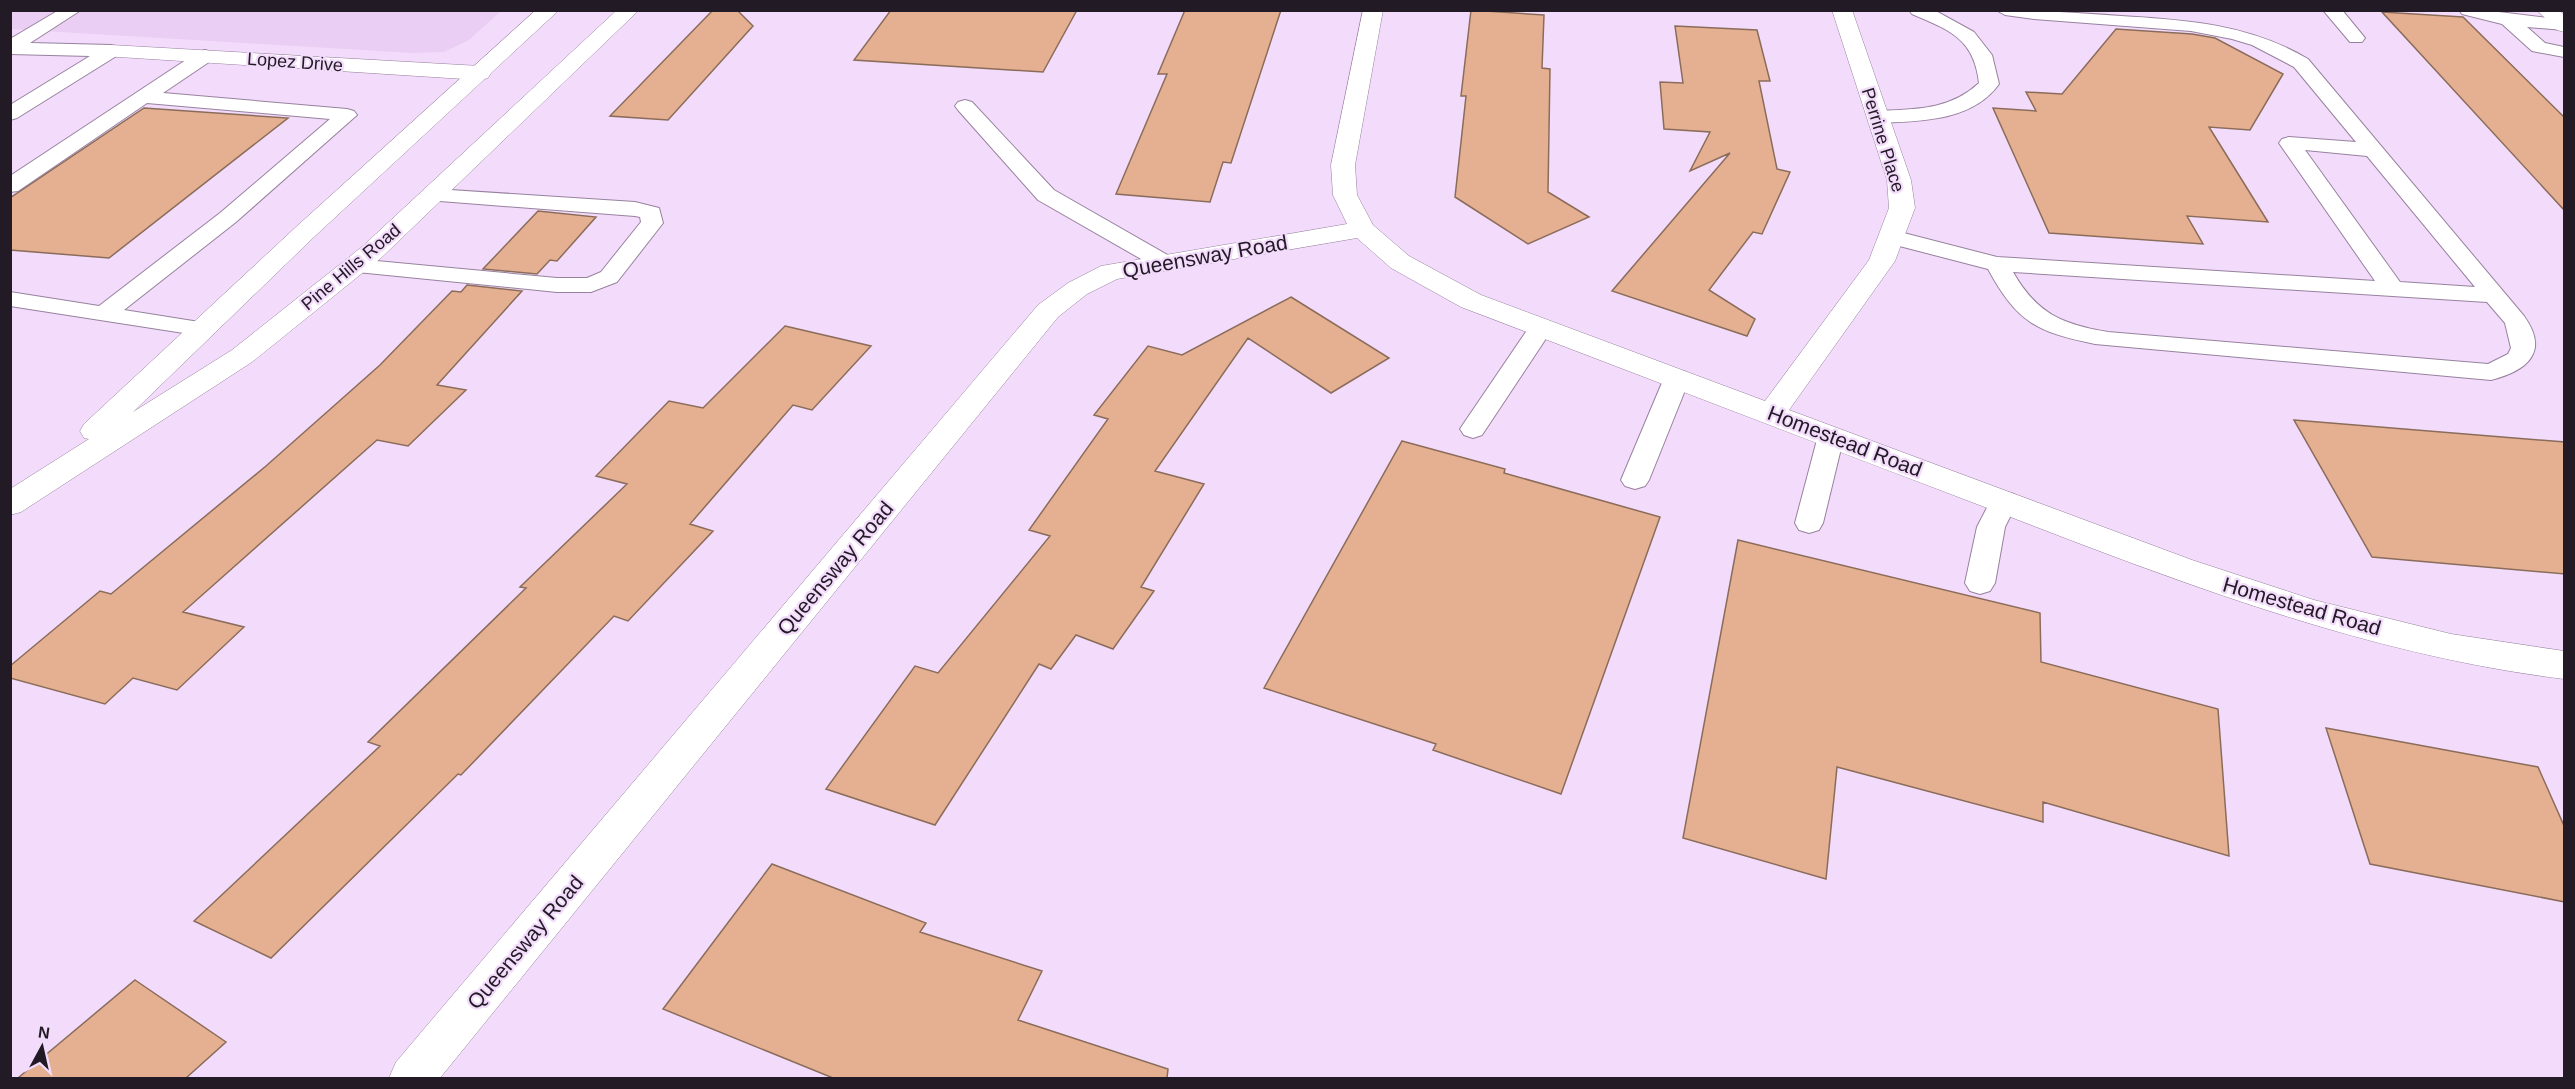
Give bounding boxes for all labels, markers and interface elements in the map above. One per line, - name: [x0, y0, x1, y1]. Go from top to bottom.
- street label: Lopez Drive: [246, 49, 344, 75]
- street label: Perrine Place: [1858, 85, 1908, 195]
- street label: Pine Hills Road: [297, 220, 405, 314]
- street label: Queensway Road: [1121, 230, 1289, 282]
- street label: Homestead Road: [1765, 401, 1925, 481]
- street label: Queensway Road: [773, 497, 897, 639]
- street label: Homestead Road: [2220, 572, 2384, 640]
- street label: Queensway Road: [463, 871, 587, 1013]
- north arrow: [12, 1017, 72, 1077]
- text: N: [37, 1023, 51, 1042]

